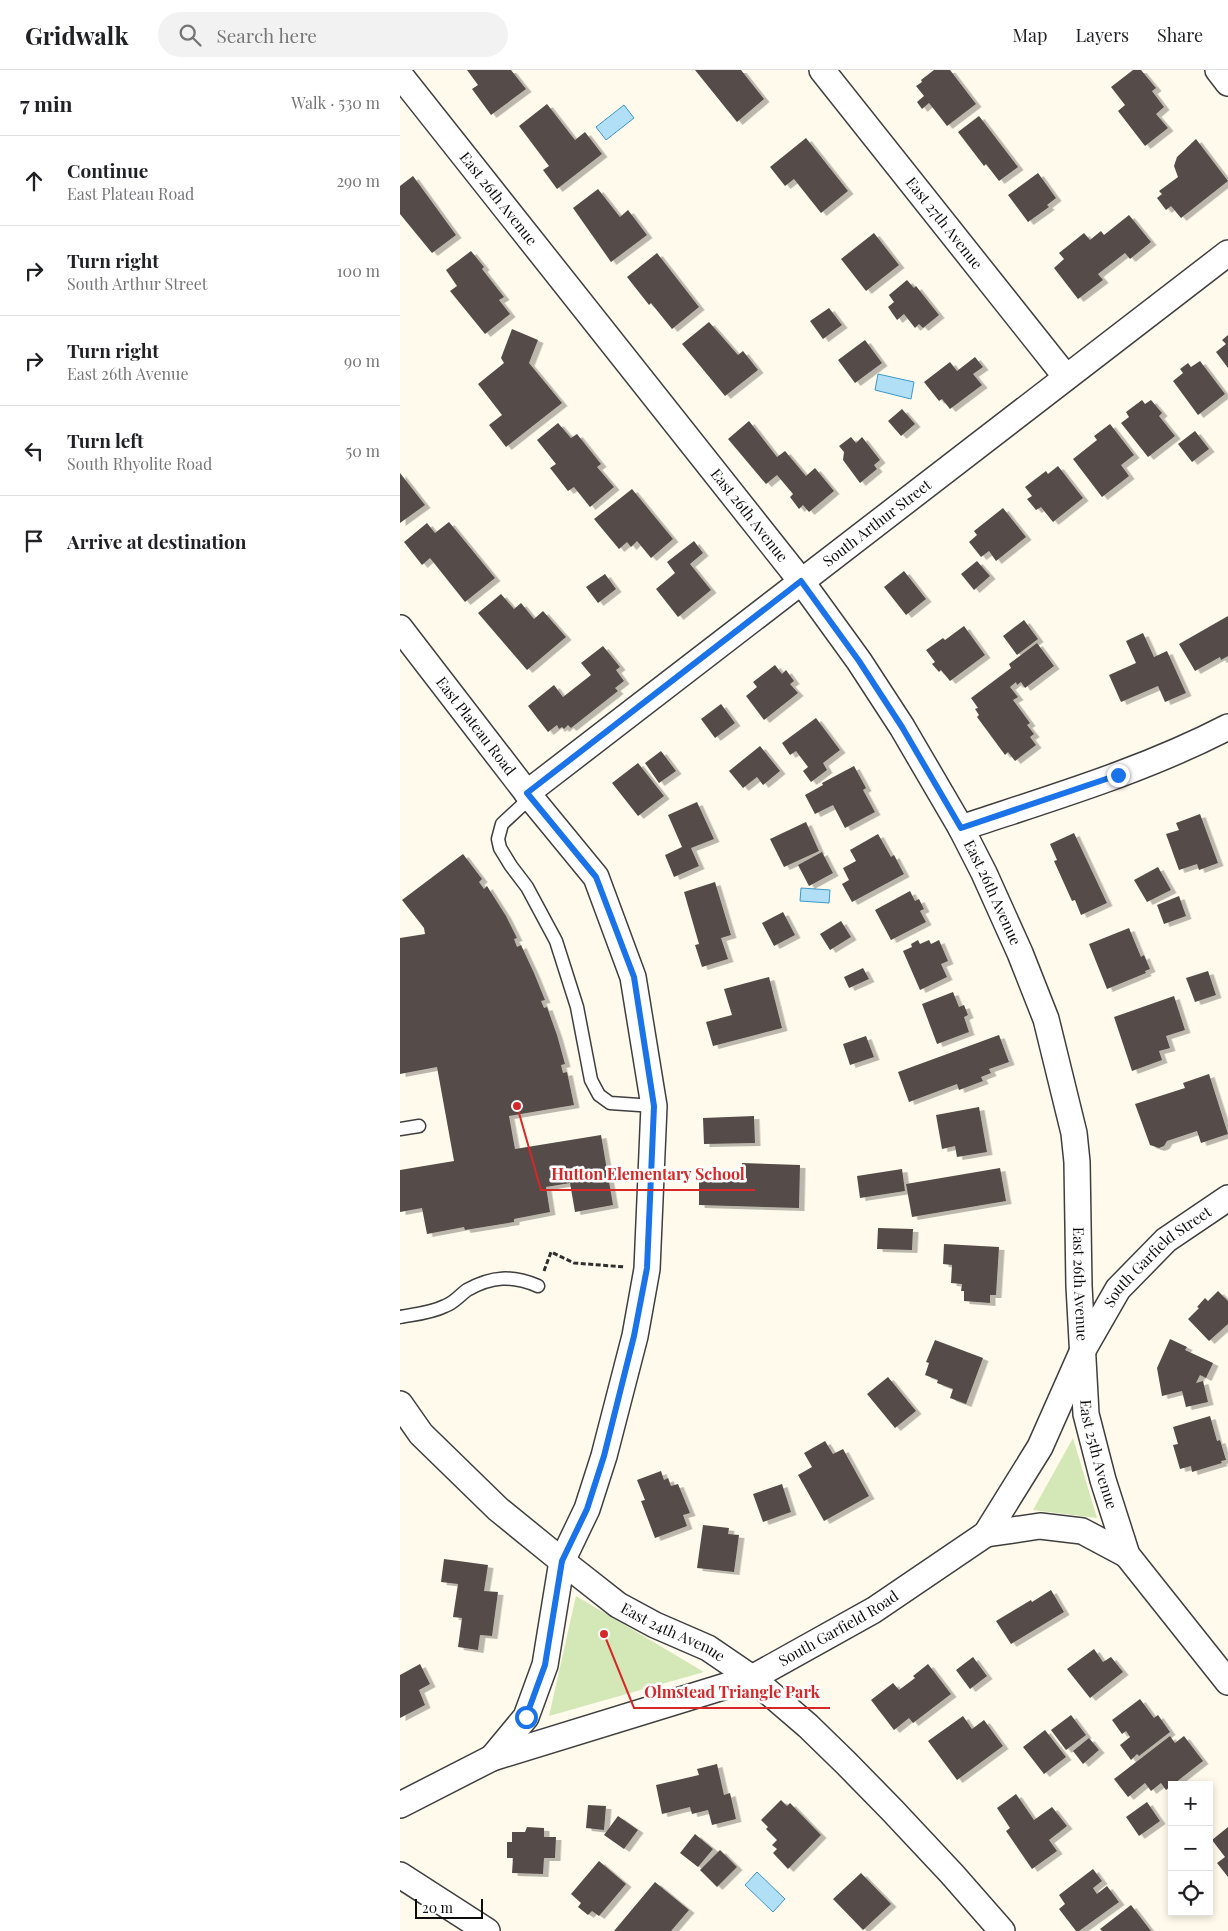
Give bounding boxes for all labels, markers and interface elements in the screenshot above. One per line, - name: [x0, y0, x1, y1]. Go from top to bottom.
- search box: [158, 12, 508, 57]
- text: Gridwalk: [25, 19, 128, 51]
- icon: search: [176, 21, 204, 49]
- text: Search here: [216, 22, 317, 48]
- text: Map: [1012, 23, 1047, 47]
- text: Layers: [1075, 23, 1129, 47]
- text: Share: [1157, 23, 1203, 47]
- text: 7 min: [20, 89, 73, 117]
- text: Walk · 530 m: [291, 92, 380, 113]
- street label: East 26th Avenue: [456, 147, 542, 249]
- text: Continue: [67, 157, 148, 183]
- icon: ahead: [20, 167, 48, 195]
- text: 290 m: [336, 170, 380, 191]
- street label: East 27th Avenue: [902, 173, 988, 273]
- text: East Plateau Road: [67, 183, 194, 204]
- text: Turn right: [67, 247, 159, 273]
- icon: right: [20, 257, 48, 285]
- text: 100 m: [337, 260, 380, 281]
- text: South Arthur Street: [67, 273, 208, 294]
- text: Turn right: [67, 337, 159, 363]
- icon: right: [20, 347, 48, 375]
- text: 90 m: [344, 350, 380, 371]
- text: East 26th Avenue: [67, 363, 189, 384]
- text: Turn left: [67, 427, 144, 453]
- icon: left: [20, 437, 48, 465]
- text: 50 m: [346, 440, 380, 461]
- text: South Rhyolite Road: [67, 453, 212, 474]
- street label: East 26th Avenue: [707, 464, 793, 566]
- street label: South Arthur Street: [818, 474, 935, 571]
- icon: arrive: [20, 527, 48, 555]
- text: Arrive at destination: [67, 528, 247, 554]
- street label: East Plateau Road: [432, 672, 521, 779]
- route end: [1107, 764, 1130, 787]
- street label: East 26th Avenue: [960, 836, 1026, 948]
- callout: Hutton Elementary School: [541, 1159, 755, 1190]
- text: Hutton Elementary School: [551, 1163, 745, 1184]
- street label: South Garfield Street: [1099, 1201, 1215, 1311]
- street label: East 26th Avenue: [1069, 1227, 1093, 1341]
- street label: East 25th Avenue: [1076, 1399, 1123, 1511]
- street label: South Garfield Road: [775, 1585, 902, 1670]
- street label: East 24th Avenue: [618, 1597, 729, 1666]
- callout: Olmstead Triangle Park: [634, 1677, 830, 1708]
- text: Olmstead Triangle Park: [644, 1681, 820, 1702]
- route start: [515, 1706, 538, 1729]
- map controls: [1168, 1781, 1213, 1916]
- button: +: [1168, 1781, 1213, 1826]
- button: −: [1168, 1826, 1213, 1871]
- button: locate: [1168, 1871, 1213, 1916]
- scale bar: [415, 1896, 482, 1919]
- text: 20 m: [422, 1898, 453, 1917]

